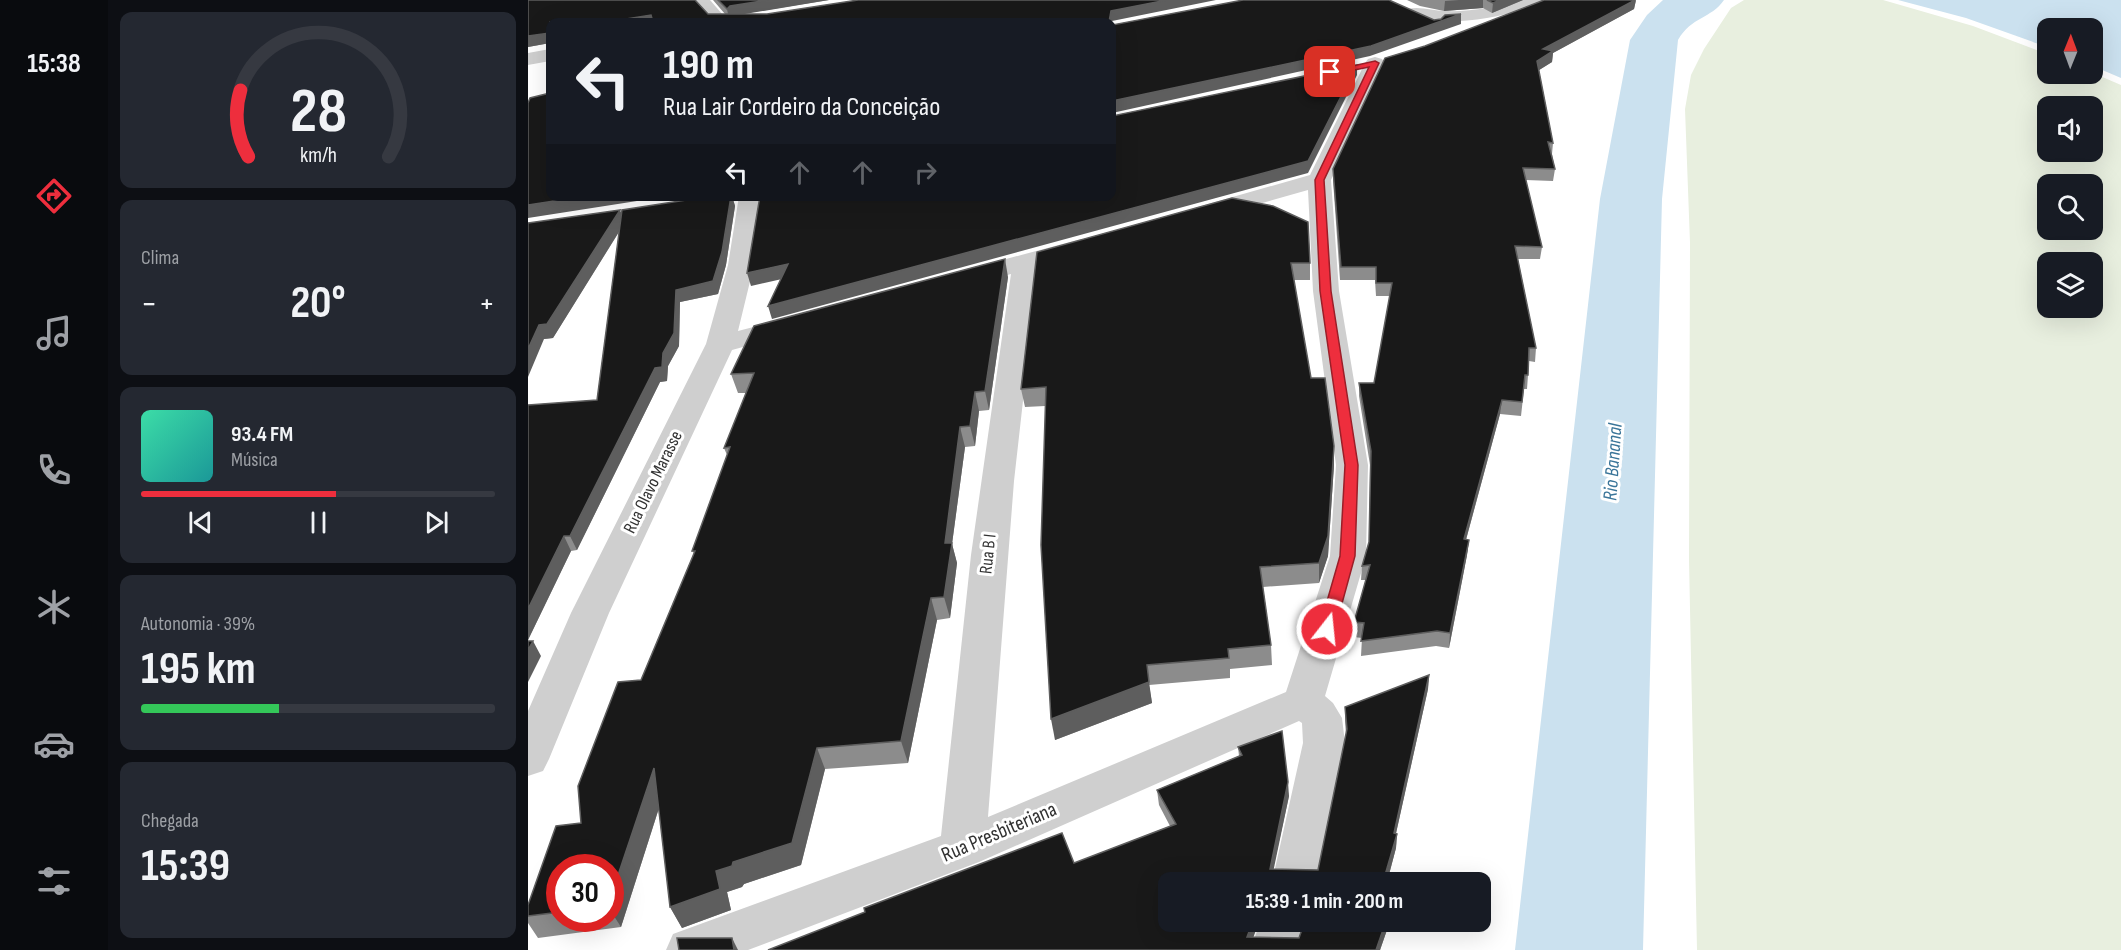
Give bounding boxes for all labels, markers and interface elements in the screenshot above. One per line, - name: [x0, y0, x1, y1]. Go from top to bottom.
- north arrow: [2037, 18, 2103, 84]
- map controls: [2037, 18, 2103, 318]
- text: 190 m: [663, 40, 754, 91]
- icon: left: [564, 42, 642, 120]
- pin: [1304, 46, 1355, 97]
- text: 15:38: [27, 48, 81, 80]
- icon: arrive: [1313, 55, 1346, 88]
- text: 28: [290, 75, 346, 150]
- text: Rua Lair Cordeiro da Conceição: [663, 91, 940, 123]
- button: sound: [2037, 96, 2103, 162]
- text: km/h: [299, 143, 337, 168]
- icon: left: [720, 156, 753, 189]
- icon: ahead: [783, 156, 816, 189]
- icon: ahead: [846, 156, 879, 189]
- icon: right: [909, 156, 942, 189]
- button: search: [2037, 174, 2103, 240]
- icon: directions: [33, 175, 75, 217]
- text: Clima: [141, 246, 179, 270]
- button: layers: [2037, 252, 2103, 318]
- text: 20°: [290, 276, 346, 331]
- text: −: [141, 284, 157, 324]
- text: +: [479, 284, 495, 324]
- icon: music: [33, 312, 75, 354]
- text: 93.4 FM: [231, 421, 293, 448]
- water label: Rio Bananal: [1598, 421, 1628, 501]
- street label: Rua Olavo Marasse: [619, 427, 687, 537]
- text: Música: [231, 448, 278, 472]
- icon: phone: [33, 449, 75, 491]
- icon: previous: [184, 506, 217, 539]
- icon: pause: [302, 506, 335, 539]
- icon: next: [420, 506, 453, 539]
- street label: Rua B I: [975, 533, 1001, 575]
- icon: climate: [33, 586, 75, 628]
- position arrow: [1295, 597, 1359, 661]
- text: Autonomia · 39%: [141, 612, 255, 636]
- text: 195 km: [141, 642, 256, 697]
- icon: car: [33, 723, 75, 765]
- street label: Rua Presbiteriana: [938, 796, 1060, 868]
- text: Chegada: [141, 809, 199, 833]
- text: 15:39: [141, 839, 230, 894]
- speed limit sign: 30: [546, 854, 624, 932]
- icon: filters: [33, 860, 75, 902]
- text: 15:39 · 1 min · 200 m: [1246, 888, 1403, 915]

